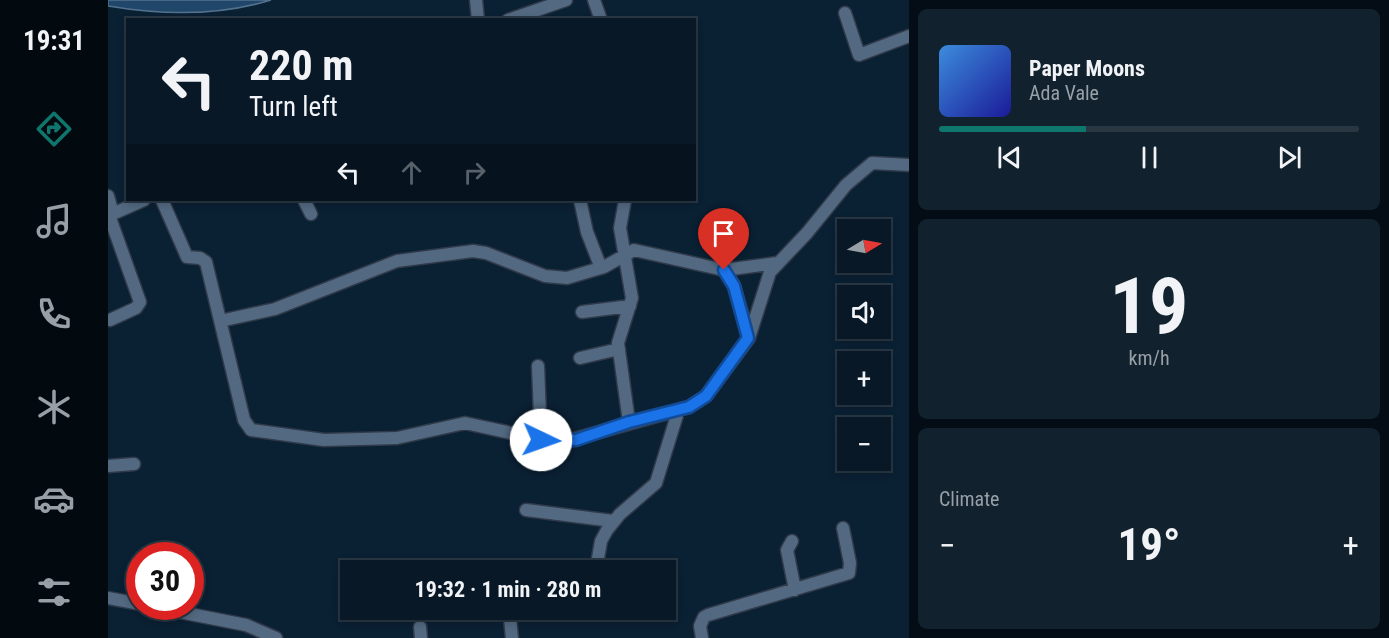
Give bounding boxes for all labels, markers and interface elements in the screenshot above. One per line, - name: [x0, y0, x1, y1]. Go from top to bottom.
- text: 19:31: [23, 25, 85, 57]
- text: 220 m: [249, 41, 354, 90]
- icon: left: [150, 42, 228, 120]
- text: Paper Moons: [1029, 56, 1145, 81]
- text: Ada Vale: [1029, 81, 1099, 105]
- text: Turn left: [249, 91, 338, 123]
- icon: directions: [33, 108, 75, 150]
- icon: previous: [993, 141, 1026, 174]
- icon: pause: [1133, 141, 1166, 174]
- icon: next: [1273, 141, 1306, 174]
- icon: left: [332, 156, 365, 189]
- icon: ahead: [395, 156, 428, 189]
- icon: right: [458, 156, 491, 189]
- icon: music: [33, 200, 75, 242]
- pin: [698, 208, 749, 270]
- icon: arrive: [707, 217, 740, 250]
- north arrow: [837, 219, 891, 273]
- map controls: [837, 219, 891, 471]
- text: 19: [1110, 261, 1188, 352]
- button: sound: [837, 285, 891, 339]
- icon: phone: [33, 293, 75, 335]
- text: km/h: [1128, 346, 1170, 370]
- button: +: [837, 351, 891, 405]
- icon: climate: [33, 386, 75, 428]
- position arrow: [509, 408, 573, 472]
- button: −: [837, 417, 891, 471]
- icon: car: [33, 478, 75, 520]
- text: Climate: [939, 487, 999, 511]
- text: 19°: [1118, 518, 1181, 571]
- text: −: [939, 526, 956, 565]
- text: +: [1343, 526, 1359, 565]
- speed limit sign: 30: [126, 542, 204, 620]
- icon: filters: [33, 571, 75, 613]
- text: 19:32 · 1 min · 280 m: [415, 577, 601, 602]

